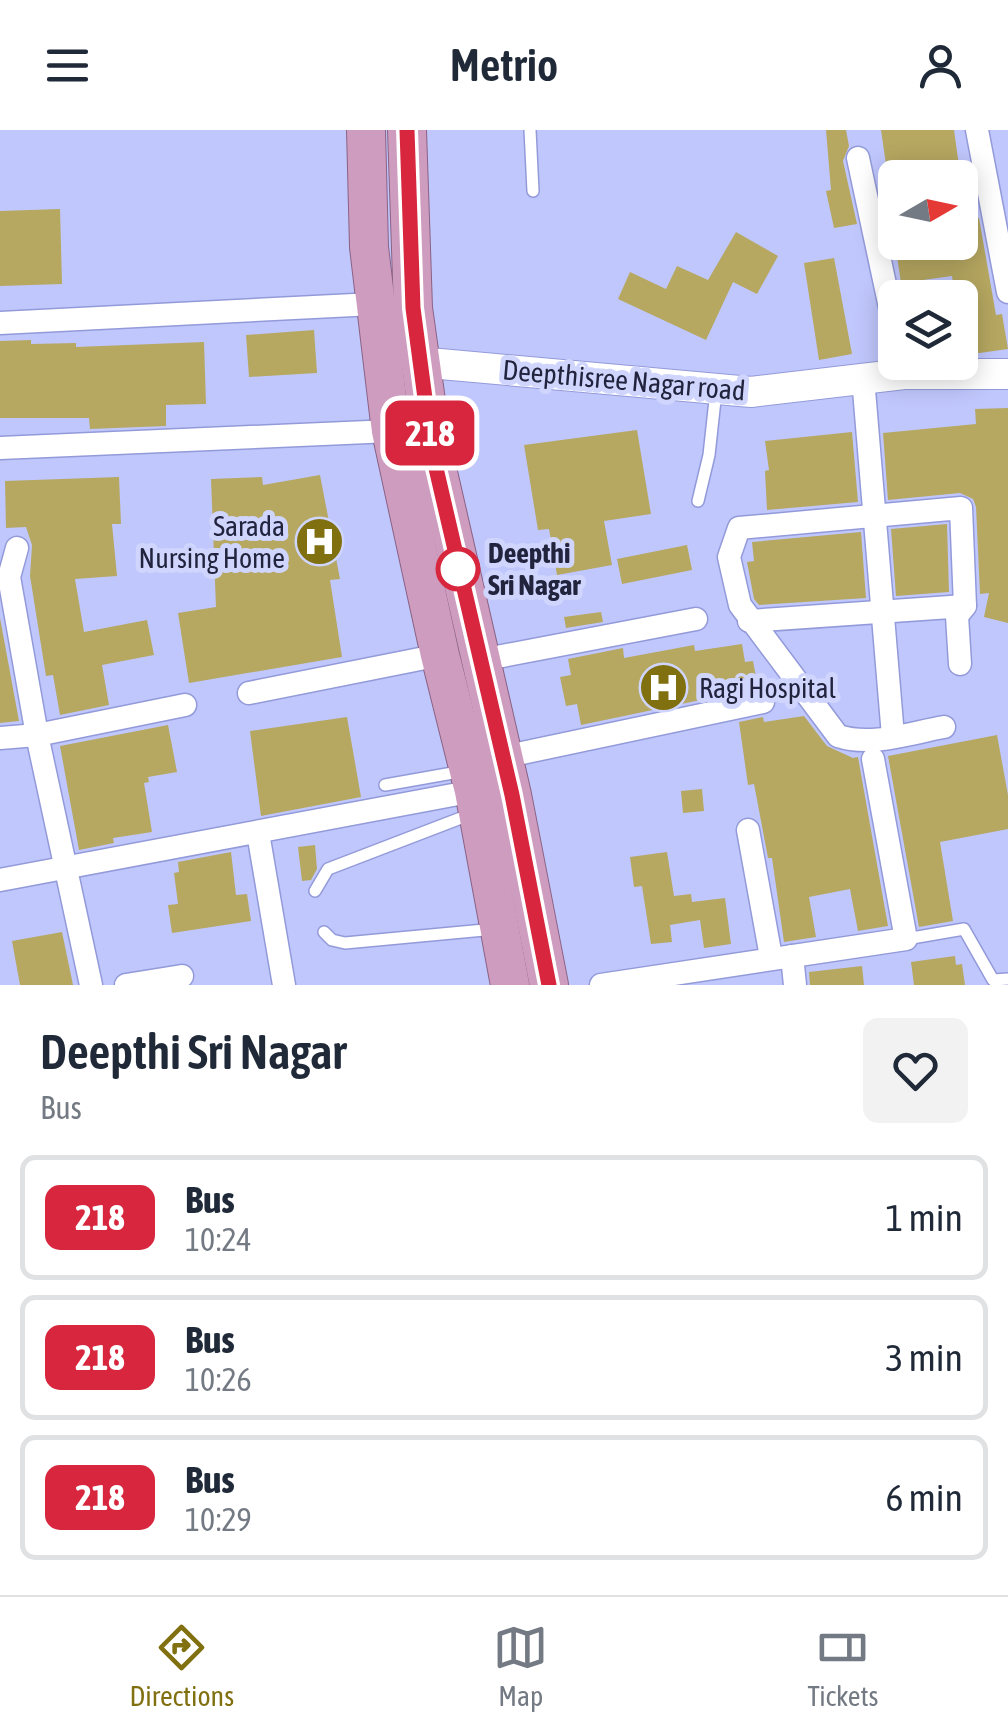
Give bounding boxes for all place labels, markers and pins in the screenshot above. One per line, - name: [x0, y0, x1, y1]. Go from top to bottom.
- place label: Sarada Nursing Home: [139, 510, 285, 574]
- hospital icon: Sarada Nursing Home: [294, 516, 346, 568]
- place label: Deepthi Sri Nagar: [488, 537, 581, 601]
- marker: Deepthi Sri Nagar: [437, 548, 479, 590]
- hospital icon: Ragi Hospital: [638, 662, 690, 714]
- place label: Ragi Hospital: [699, 672, 836, 704]

